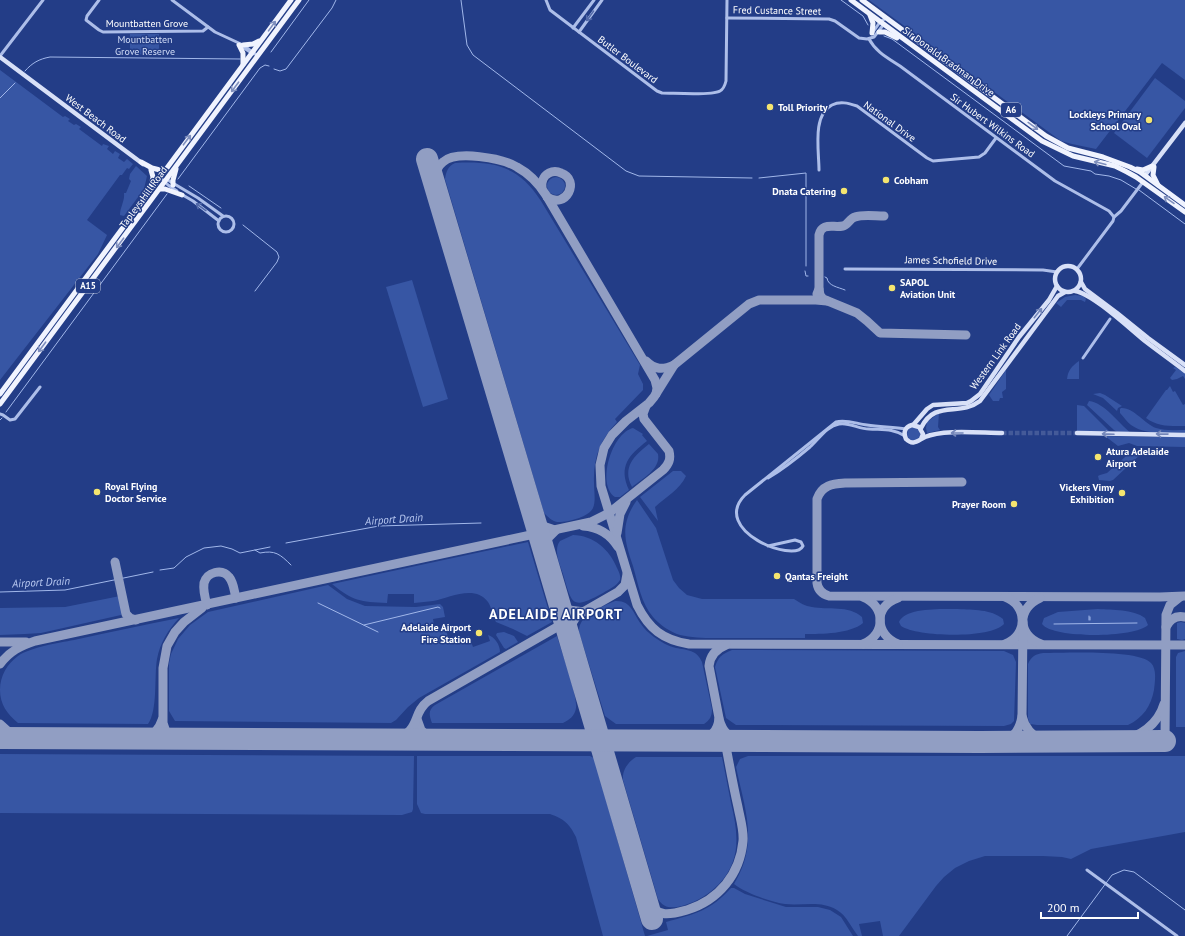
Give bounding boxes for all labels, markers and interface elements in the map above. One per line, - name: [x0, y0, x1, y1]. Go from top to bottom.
- street label: Fred Custance Street: [733, 3, 822, 18]
- one-way arrow: [586, 10, 594, 21]
- street label: Mountbatten Grove: [106, 17, 188, 30]
- one-way arrow: [268, 20, 276, 31]
- street label: Sir Donald Bradman Drive: [900, 24, 997, 99]
- park label: Mountbatten Grove Reserve: [115, 33, 175, 58]
- street label: Butler Boulevard: [595, 33, 660, 86]
- one-way arrow: [231, 81, 239, 92]
- street label: Sir Hubert Wilkins Road: [948, 90, 1037, 160]
- street label: West Beach Road: [63, 91, 129, 146]
- street label: National Drive: [861, 98, 918, 145]
- place label: Toll Priority: [778, 101, 828, 114]
- marker: Toll Priority: [765, 102, 775, 112]
- road number: A6: [1001, 103, 1021, 117]
- place label: Lockleys Primary School Oval: [1069, 108, 1141, 133]
- marker: Lockleys Primary School Oval: [1144, 115, 1154, 125]
- one-way arrow: [1027, 122, 1038, 131]
- one-way arrow: [183, 134, 191, 145]
- one-way arrow: [1094, 158, 1107, 166]
- street label: Tapleys Hill Road: [117, 164, 170, 231]
- place label: Cobham: [894, 174, 928, 187]
- marker: Cobham: [881, 175, 891, 185]
- place label: Dnata Catering: [772, 185, 836, 198]
- marker: Dnata Catering: [839, 186, 849, 196]
- one-way arrow: [1163, 196, 1174, 204]
- one-way arrow: [196, 203, 207, 211]
- one-way arrow: [116, 237, 124, 248]
- street label: James Schofield Drive: [904, 253, 997, 268]
- place label: SAPOL Aviation Unit: [900, 276, 956, 301]
- road number: A15: [76, 279, 100, 293]
- marker: SAPOL Aviation Unit: [887, 283, 897, 293]
- one-way arrow: [1034, 308, 1043, 318]
- street label: Western Link Road: [967, 321, 1024, 392]
- one-way arrow: [38, 341, 46, 352]
- one-way arrow: [951, 429, 964, 437]
- one-way arrow: [1102, 430, 1115, 438]
- one-way arrow: [1156, 430, 1169, 438]
- place label: Atura Adelaide Airport: [1106, 445, 1169, 470]
- marker: Atura Adelaide Airport: [1093, 452, 1103, 462]
- place label: Royal Flying Doctor Service: [105, 480, 167, 505]
- place label: Vickers Vimy Exhibition: [1059, 481, 1114, 506]
- marker: Royal Flying Doctor Service: [92, 487, 102, 497]
- marker: Vickers Vimy Exhibition: [1117, 488, 1127, 498]
- place label: Prayer Room: [952, 498, 1006, 511]
- marker: Prayer Room: [1009, 499, 1019, 509]
- water label: Airport Drain: [364, 510, 424, 528]
- place label: Qantas Freight: [785, 570, 848, 583]
- marker: Qantas Freight: [772, 571, 782, 581]
- water label: Airport Drain: [11, 573, 71, 591]
- district label: ADELAIDE AIRPORT: [489, 605, 623, 623]
- place label: Adelaide Airport Fire Station: [401, 621, 472, 646]
- marker: Adelaide Airport Fire Station: [474, 628, 484, 638]
- scale bar: [1041, 894, 1138, 920]
- text: 200 m: [1047, 900, 1080, 915]

